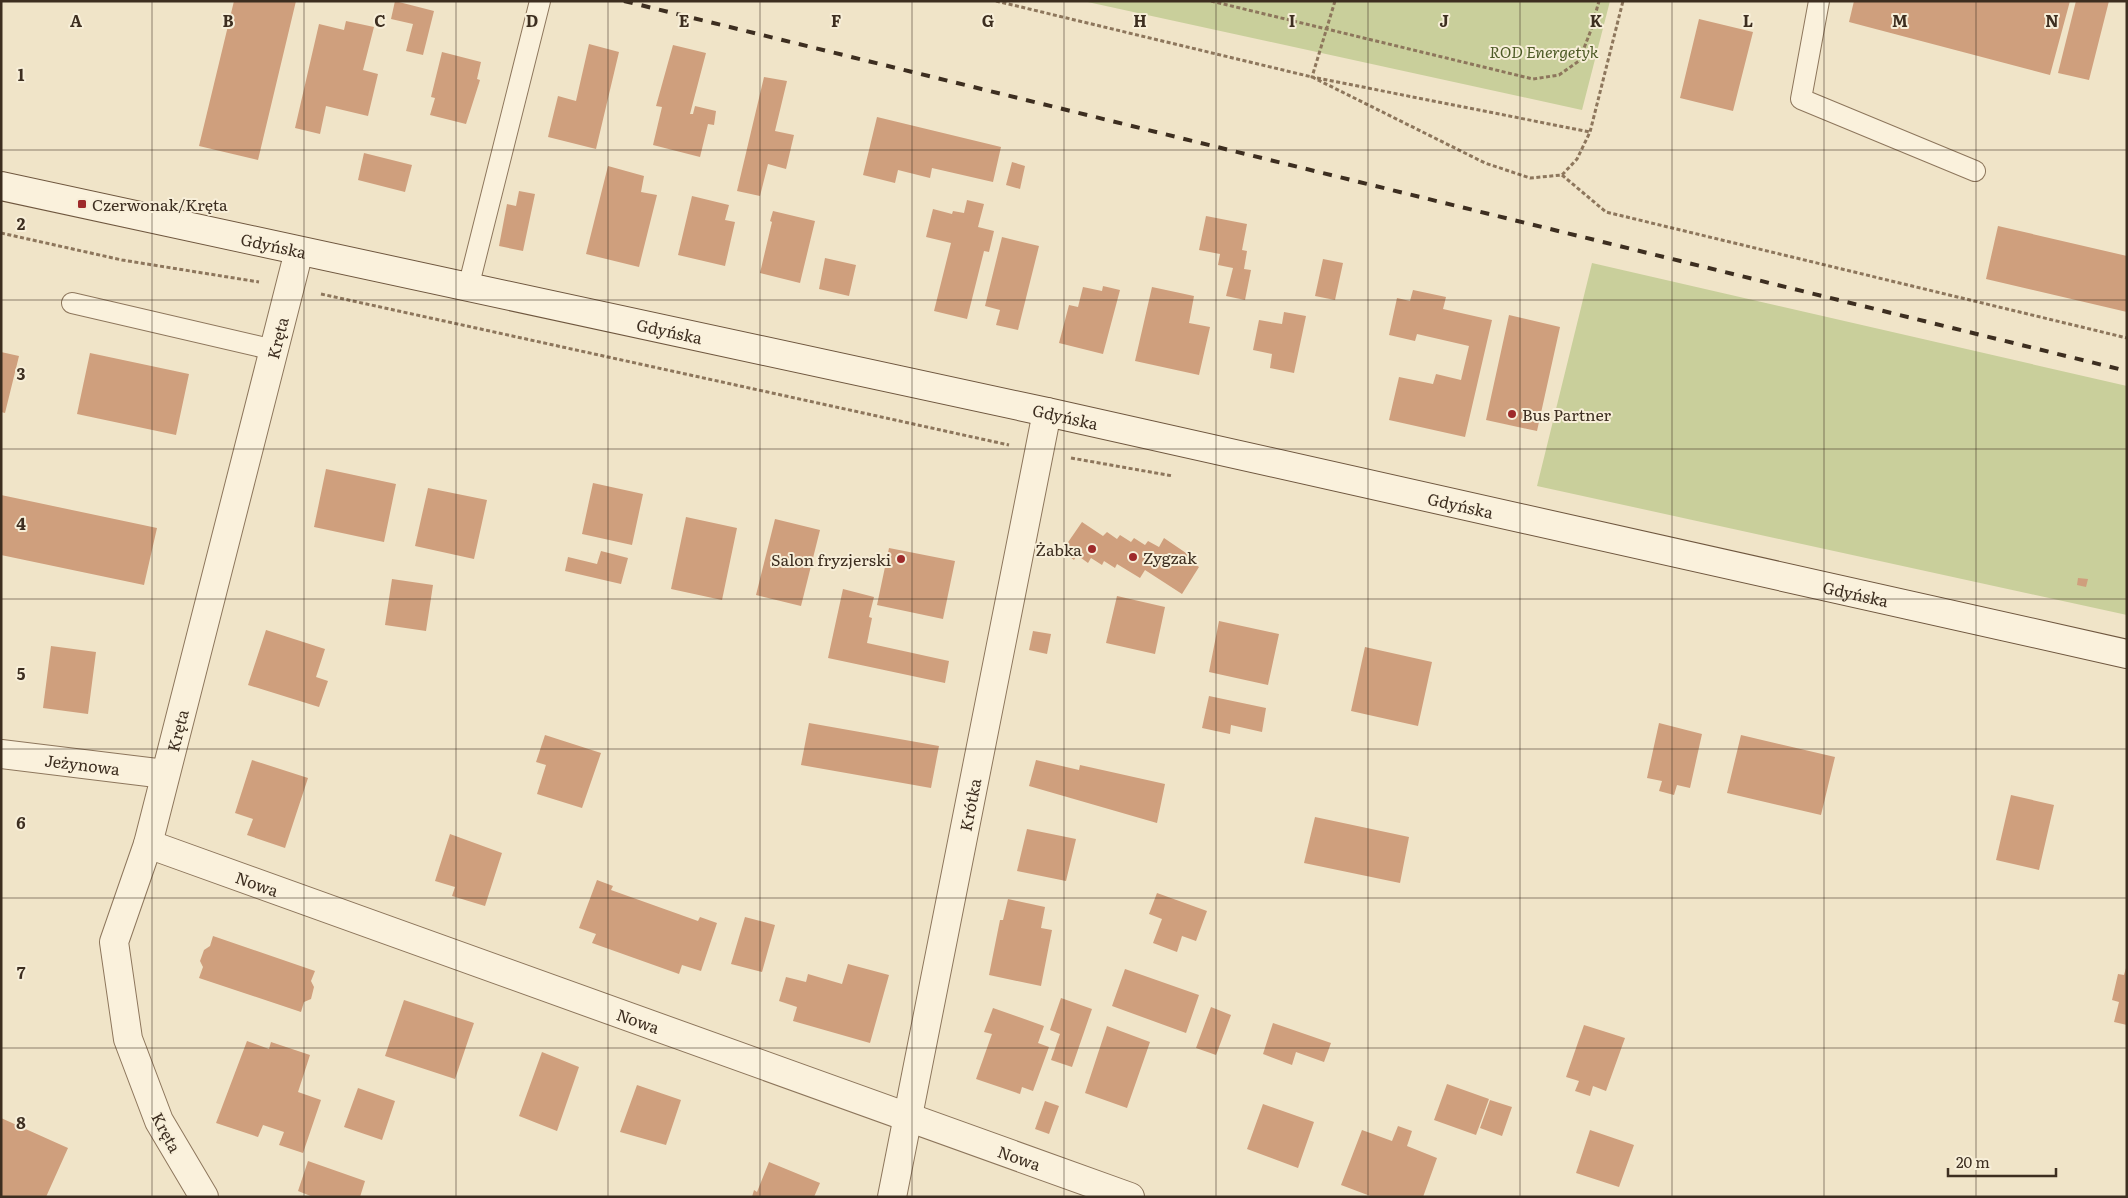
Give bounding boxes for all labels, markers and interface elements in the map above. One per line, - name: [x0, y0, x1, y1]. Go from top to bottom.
- text: A: [70, 8, 82, 32]
- text: B: [222, 8, 234, 32]
- text: C: [374, 8, 386, 32]
- text: D: [526, 8, 538, 32]
- text: E: [679, 8, 690, 32]
- text: F: [831, 8, 841, 32]
- text: G: [982, 8, 994, 32]
- text: H: [1133, 8, 1147, 32]
- text: I: [1289, 8, 1295, 32]
- text: J: [1439, 8, 1449, 32]
- text: K: [1590, 8, 1603, 32]
- text: L: [1743, 8, 1753, 32]
- text: M: [1892, 8, 1908, 32]
- text: N: [2045, 8, 2059, 32]
- park label: ROD Energetyk: [1489, 39, 1599, 63]
- text: 1: [18, 62, 25, 86]
- place label: Czerwonak/Kręta: [92, 192, 228, 216]
- marker: Czerwonak/Kręta: [76, 198, 88, 210]
- text: 2: [17, 211, 26, 235]
- street label: Gdyńska: [239, 226, 309, 264]
- street label: Gdyńska: [635, 312, 705, 349]
- street label: Kręta: [260, 314, 294, 361]
- text: 3: [17, 361, 26, 385]
- street label: Gdyńska: [1030, 397, 1101, 435]
- place label: Bus Partner: [1522, 402, 1612, 426]
- marker: Bus Partner: [1506, 408, 1518, 420]
- street label: Gdyńska: [1426, 486, 1496, 524]
- text: 4: [16, 511, 26, 535]
- place label: Żabka: [1036, 537, 1082, 561]
- marker: Żabka: [1086, 543, 1098, 555]
- place label: Zygzak: [1143, 545, 1197, 569]
- place label: Salon fryzjerski: [771, 547, 891, 571]
- marker: Zygzak: [1127, 551, 1139, 563]
- marker: Salon fryzjerski: [895, 553, 907, 565]
- street label: Gdyńska: [1821, 574, 1891, 612]
- text: 5: [17, 661, 26, 685]
- street label: Kręta: [160, 706, 194, 754]
- street label: Jeżynowa: [43, 747, 122, 780]
- street label: Krótka: [953, 776, 987, 833]
- text: 6: [16, 810, 26, 834]
- street label: Nowa: [232, 865, 282, 902]
- text: 7: [17, 960, 26, 984]
- street label: Nowa: [614, 1002, 663, 1039]
- street label: Kręta: [146, 1108, 188, 1157]
- text: 8: [16, 1110, 26, 1134]
- street label: Nowa: [995, 1139, 1045, 1176]
- scale bar: [1948, 1146, 2056, 1178]
- text: 20 m: [1956, 1150, 1990, 1173]

